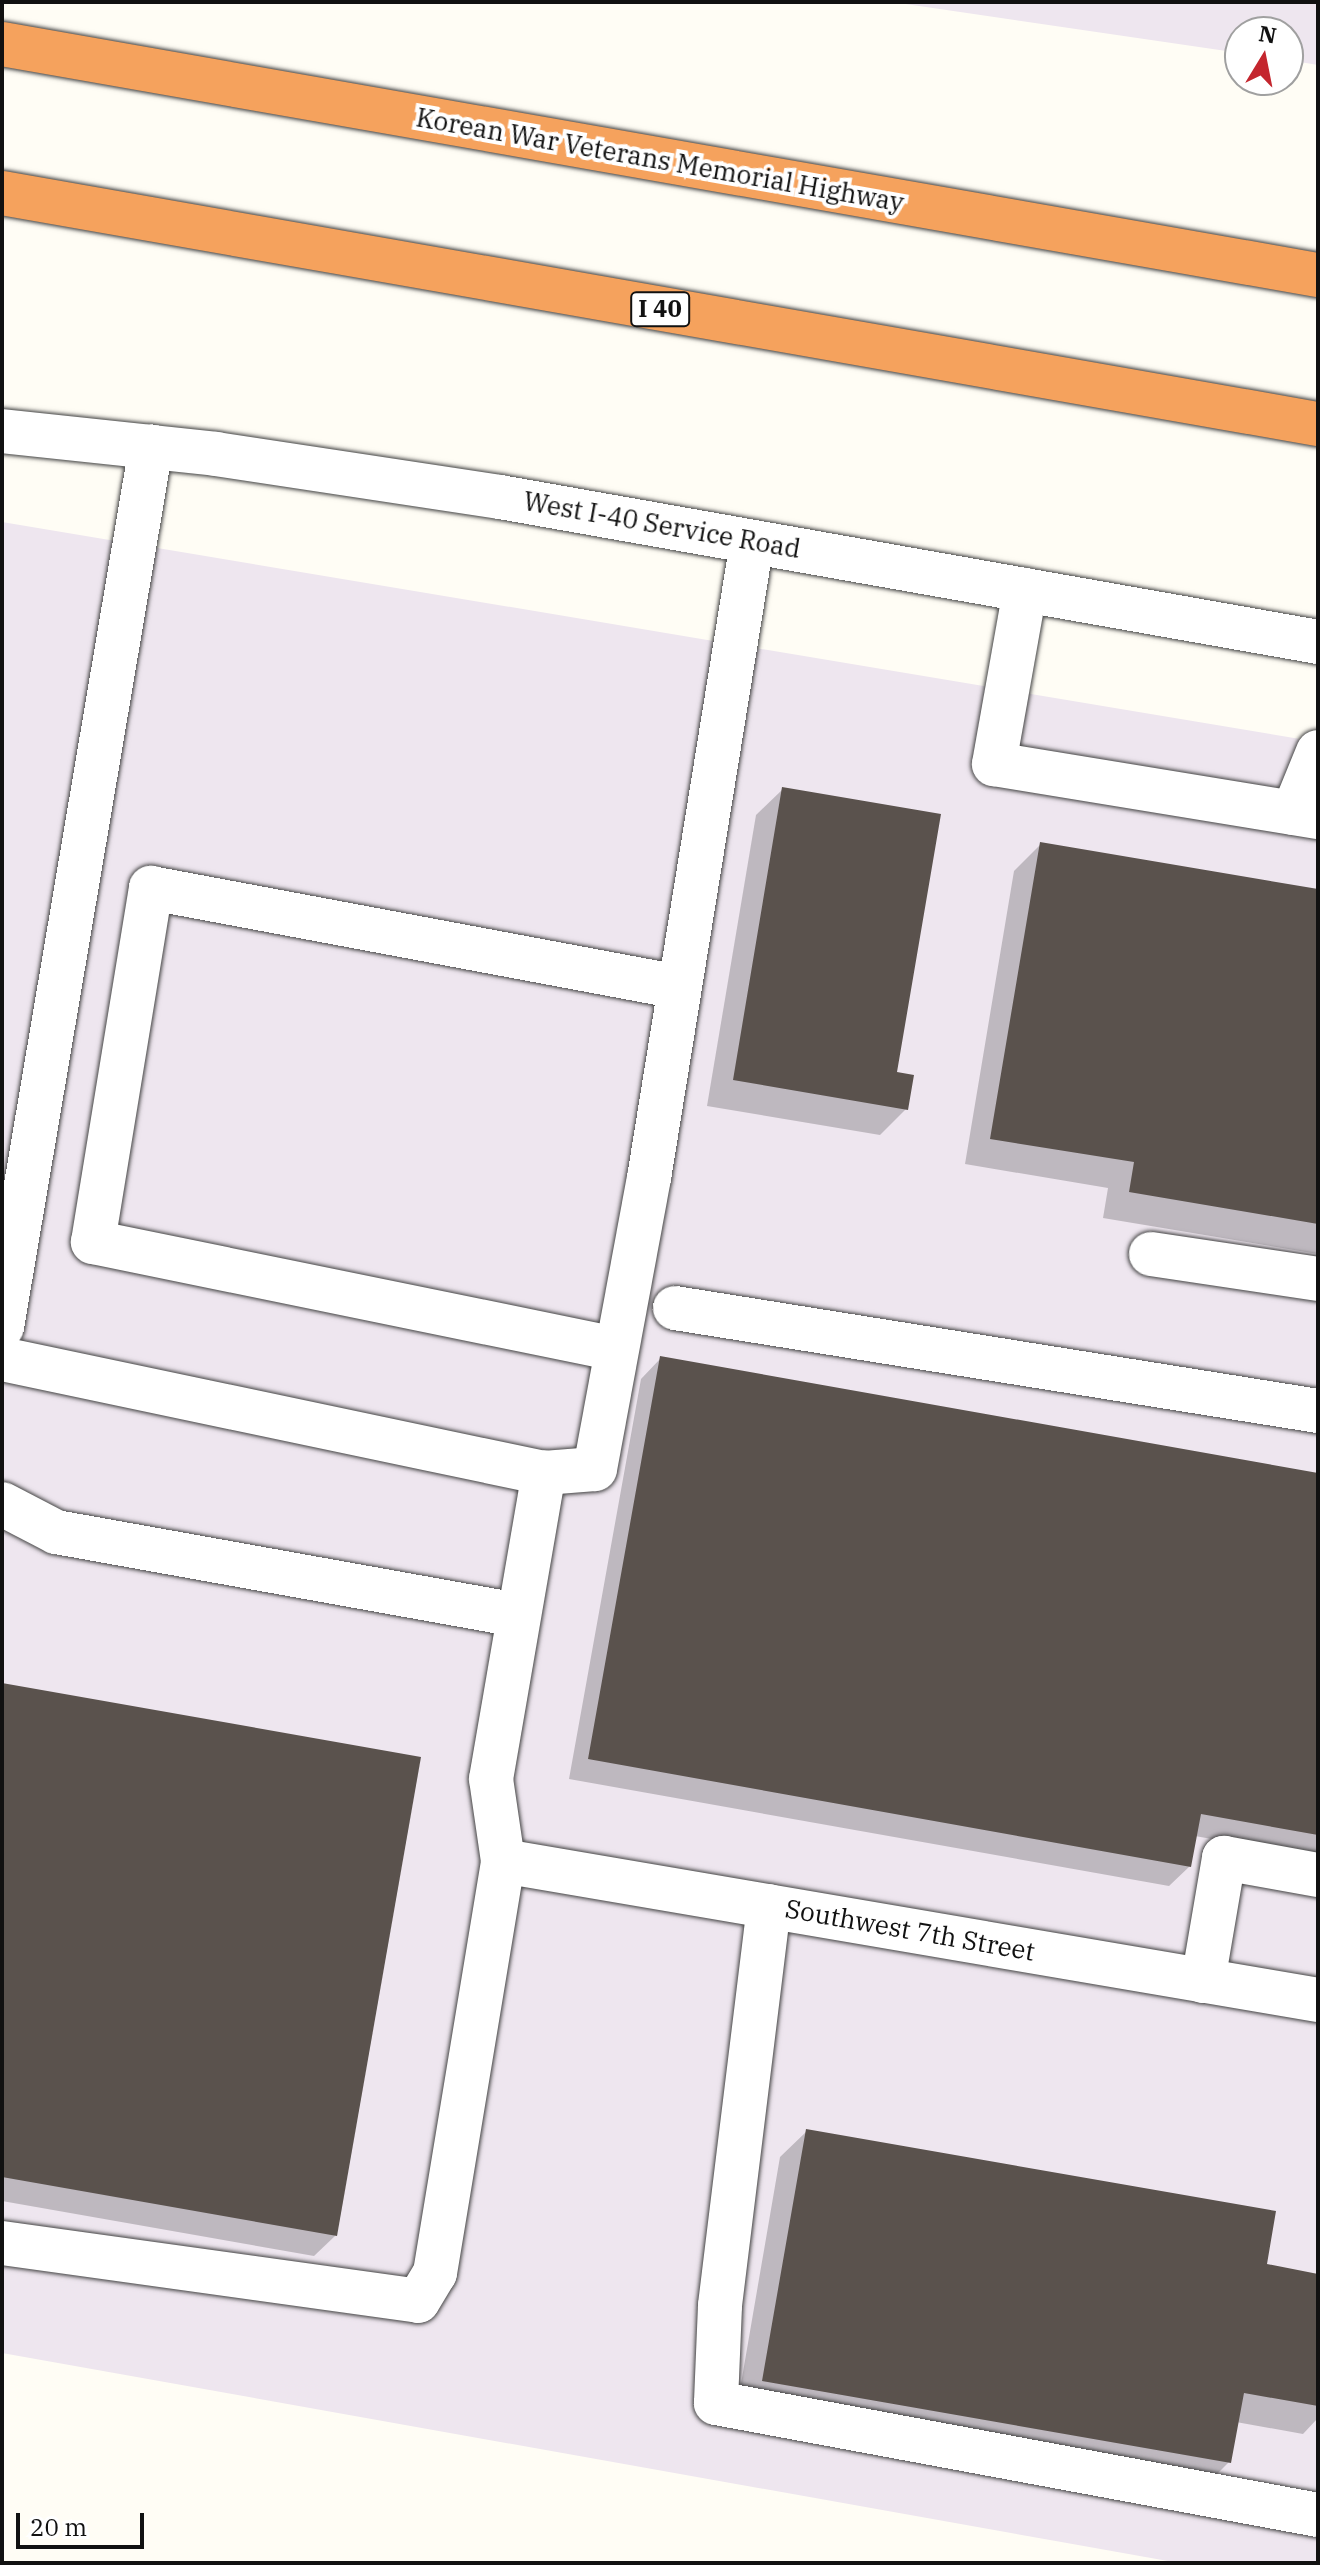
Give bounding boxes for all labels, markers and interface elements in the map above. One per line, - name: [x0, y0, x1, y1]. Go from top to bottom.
- north arrow: [1224, 16, 1304, 96]
- text: N: [1257, 18, 1279, 50]
- street label: Korean War Veterans Memorial Highway: [414, 102, 906, 218]
- road number: I 40: [630, 289, 690, 329]
- street label: West I-40 Service Road: [521, 485, 803, 565]
- street label: Southwest 7th Street: [783, 1893, 1037, 1967]
- scale bar: [20, 2497, 148, 2547]
- text: 20 m: [30, 2511, 87, 2543]

